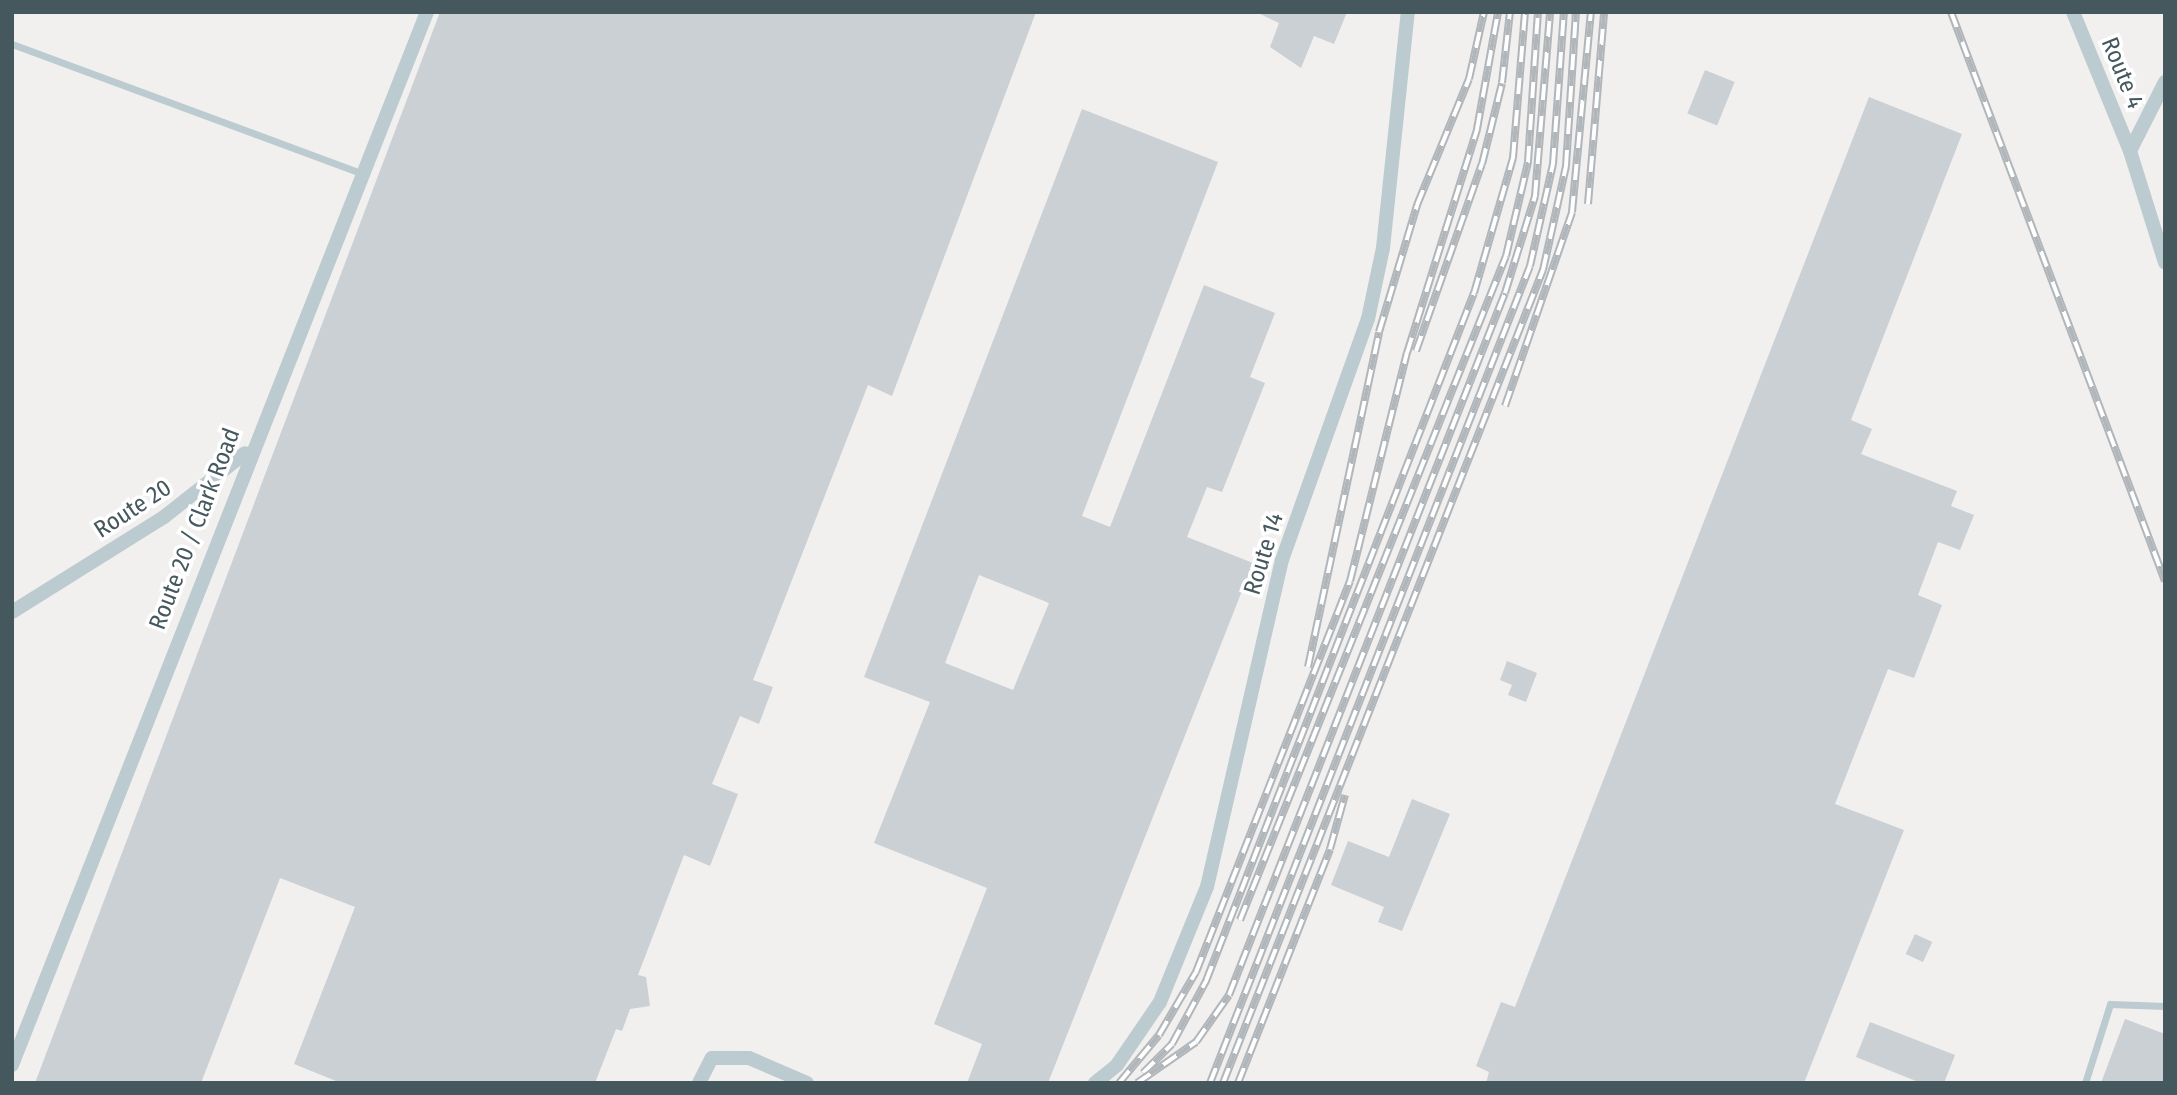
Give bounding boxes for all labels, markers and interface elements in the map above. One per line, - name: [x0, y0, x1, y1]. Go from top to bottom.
- street label: Route 4: [2095, 33, 2149, 113]
- street label: Route 20 / Clark Road: [143, 424, 247, 634]
- street label: Route 20: [89, 474, 177, 544]
- street label: Route 14: [1238, 510, 1290, 598]

